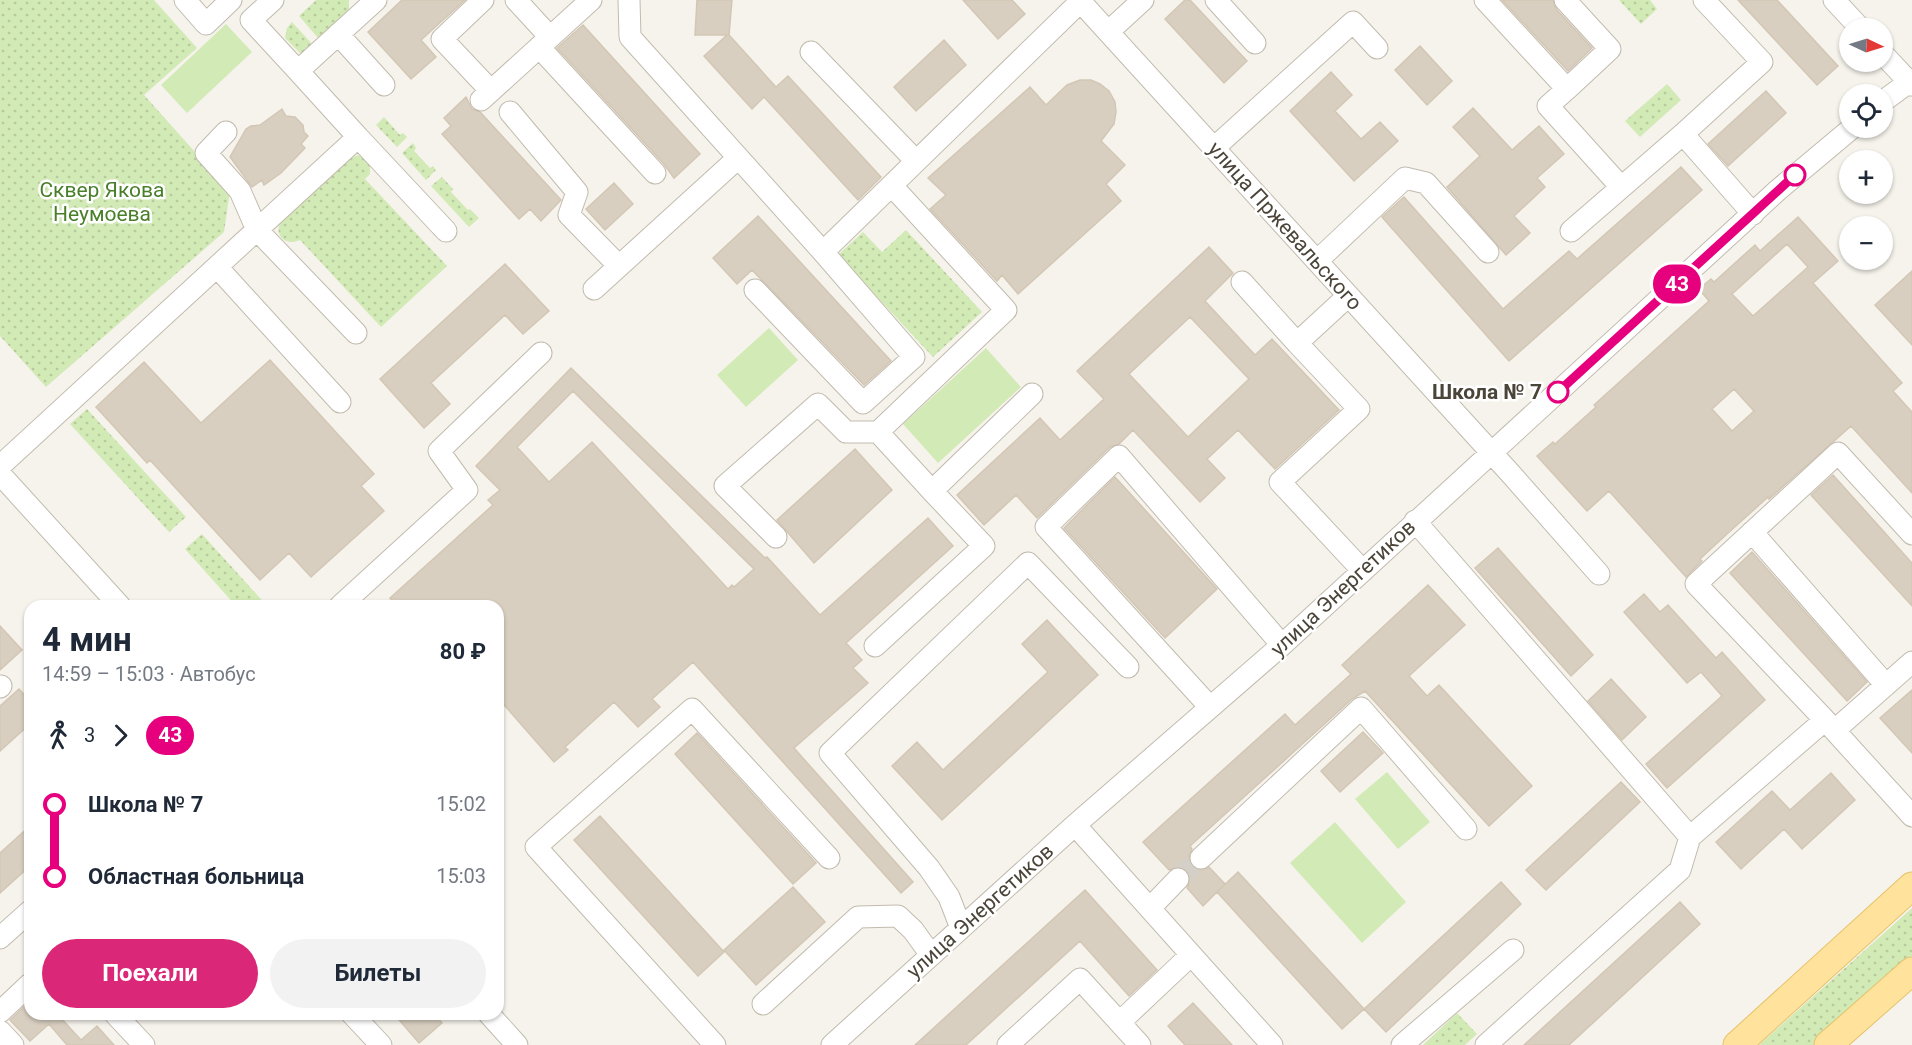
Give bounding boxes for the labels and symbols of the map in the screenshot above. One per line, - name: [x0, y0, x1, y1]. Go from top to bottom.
- north arrow: [1839, 18, 1893, 72]
- street label: улица Пржевальского: [1203, 137, 1367, 315]
- unlabelled marker: [1784, 164, 1806, 186]
- park label: Сквер Якова Неумоева: [39, 178, 165, 226]
- line badge: 43: [1650, 264, 1704, 304]
- place label: Школа № 7: [1432, 380, 1542, 404]
- marker: Школа № 7: [1547, 381, 1569, 403]
- street label: улица Энергетиков: [1266, 515, 1420, 661]
- street label: улица Энергетиков: [902, 839, 1058, 983]

